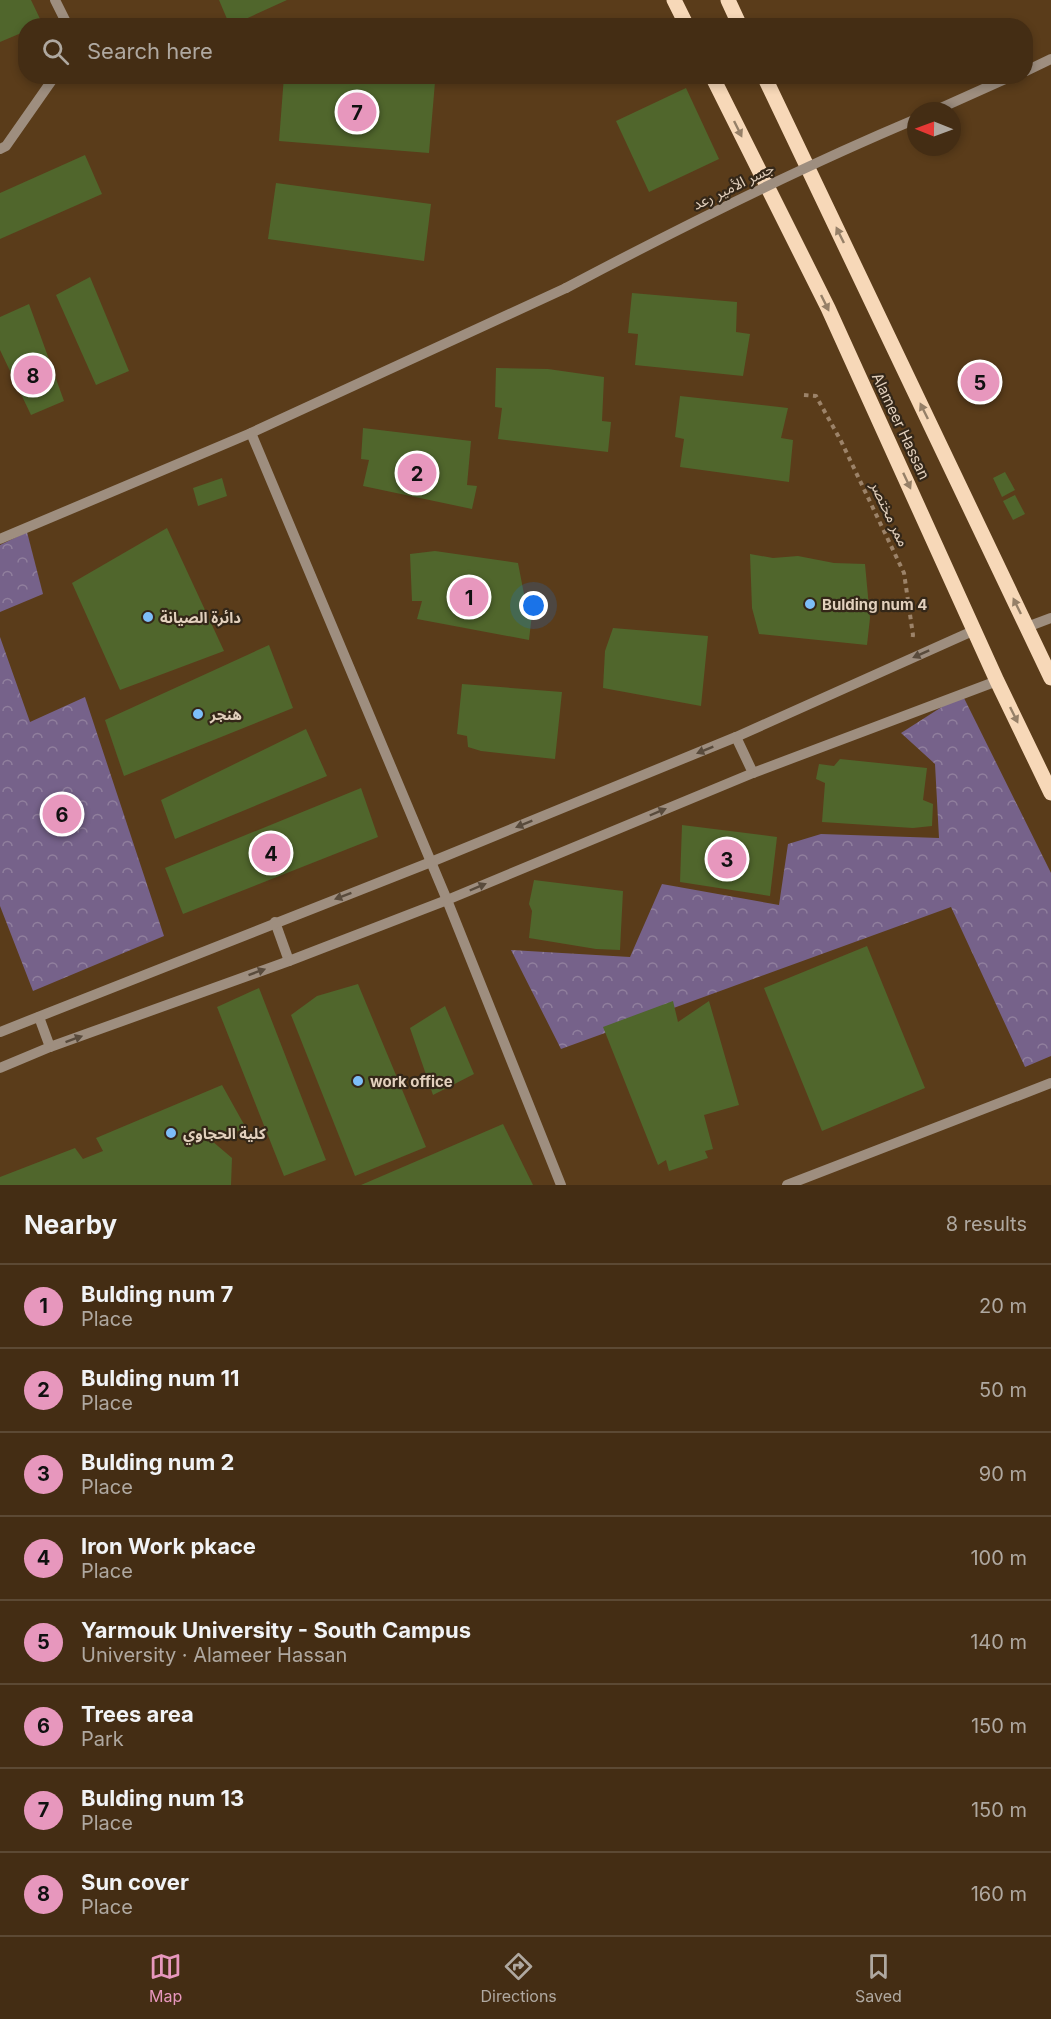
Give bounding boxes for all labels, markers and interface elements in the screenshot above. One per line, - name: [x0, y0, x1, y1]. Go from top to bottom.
- search box: [18, 18, 1033, 84]
- icon: search: [39, 35, 72, 68]
- text: Search here: [87, 38, 213, 64]
- pin: 7: [338, 90, 376, 134]
- north arrow: [907, 102, 961, 156]
- one-way arrow: [734, 120, 743, 137]
- street label: جسر الأمير رعد: [689, 158, 777, 214]
- one-way arrow: [835, 226, 845, 243]
- one-way arrow: [821, 295, 830, 312]
- pin: 8: [14, 352, 52, 398]
- pin: 5: [960, 360, 1000, 404]
- street label: Alameer Hassan: [868, 370, 934, 482]
- one-way arrow: [920, 402, 929, 419]
- pin: 2: [398, 450, 436, 496]
- one-way arrow: [902, 472, 911, 489]
- street label: ممر مختصر: [866, 477, 913, 550]
- pin: 1: [450, 574, 488, 620]
- your location: [519, 591, 548, 620]
- place label: Bulding num 4: [822, 595, 927, 614]
- marker: Bulding num 4: [803, 597, 817, 611]
- one-way arrow: [1013, 597, 1022, 614]
- place label: دائرة الصيانة: [160, 608, 241, 627]
- marker: دائرة الصيانة: [141, 610, 155, 624]
- one-way arrow: [912, 649, 930, 659]
- place label: هنجر: [209, 705, 242, 724]
- marker: هنجر: [191, 707, 205, 721]
- one-way arrow: [1009, 707, 1018, 724]
- one-way arrow: [695, 745, 713, 755]
- pin: 6: [42, 792, 82, 836]
- one-way arrow: [650, 807, 668, 817]
- one-way arrow: [515, 820, 533, 829]
- pin: 4: [252, 830, 290, 876]
- pin: 3: [708, 836, 746, 882]
- one-way arrow: [470, 882, 488, 892]
- one-way arrow: [334, 892, 352, 901]
- one-way arrow: [248, 967, 266, 977]
- one-way arrow: [65, 1033, 83, 1043]
- place label: work office: [370, 1072, 453, 1091]
- marker: work office: [351, 1074, 365, 1088]
- place label: كلية الحجاوي: [183, 1124, 266, 1145]
- marker: كلية الحجاوي: [164, 1126, 178, 1140]
- text: Nearby: [24, 1209, 117, 1240]
- text: 8 results: [946, 1212, 1027, 1236]
- text: Bulding num 7: [81, 1281, 233, 1307]
- text: 1: [39, 1294, 48, 1318]
- text: 20 m: [979, 1294, 1027, 1318]
- text: Place: [81, 1307, 133, 1331]
- text: Bulding num 11: [81, 1365, 240, 1391]
- text: 2: [37, 1378, 50, 1402]
- text: 50 m: [979, 1378, 1027, 1402]
- text: Place: [81, 1391, 133, 1415]
- text: Bulding num 2: [81, 1449, 234, 1475]
- text: 3: [37, 1462, 50, 1486]
- text: 90 m: [979, 1462, 1027, 1486]
- text: Place: [81, 1475, 133, 1499]
- text: Iron Work pkace: [81, 1533, 256, 1559]
- text: 4: [37, 1546, 50, 1570]
- text: 100 m: [970, 1546, 1027, 1570]
- text: Place: [81, 1559, 133, 1583]
- text: Yarmouk University - South Campus: [81, 1617, 471, 1643]
- text: 5: [37, 1630, 50, 1654]
- text: 140 m: [970, 1630, 1027, 1654]
- text: University · Alameer Hassan: [81, 1643, 347, 1667]
- text: Trees area: [81, 1701, 194, 1727]
- text: 6: [37, 1714, 50, 1738]
- text: 150 m: [971, 1714, 1027, 1738]
- text: Park: [81, 1727, 124, 1751]
- text: Bulding num 13: [81, 1785, 244, 1811]
- text: 7: [38, 1798, 49, 1822]
- text: 150 m: [971, 1798, 1027, 1822]
- text: Place: [81, 1811, 133, 1835]
- text: Sun cover: [81, 1869, 189, 1895]
- text: 8: [37, 1882, 50, 1906]
- text: 160 m: [971, 1882, 1027, 1906]
- text: Place: [81, 1895, 133, 1919]
- tab: Map: [149, 1950, 182, 2006]
- tab: Directions: [481, 1950, 557, 2006]
- tab: Saved: [855, 1950, 902, 2006]

